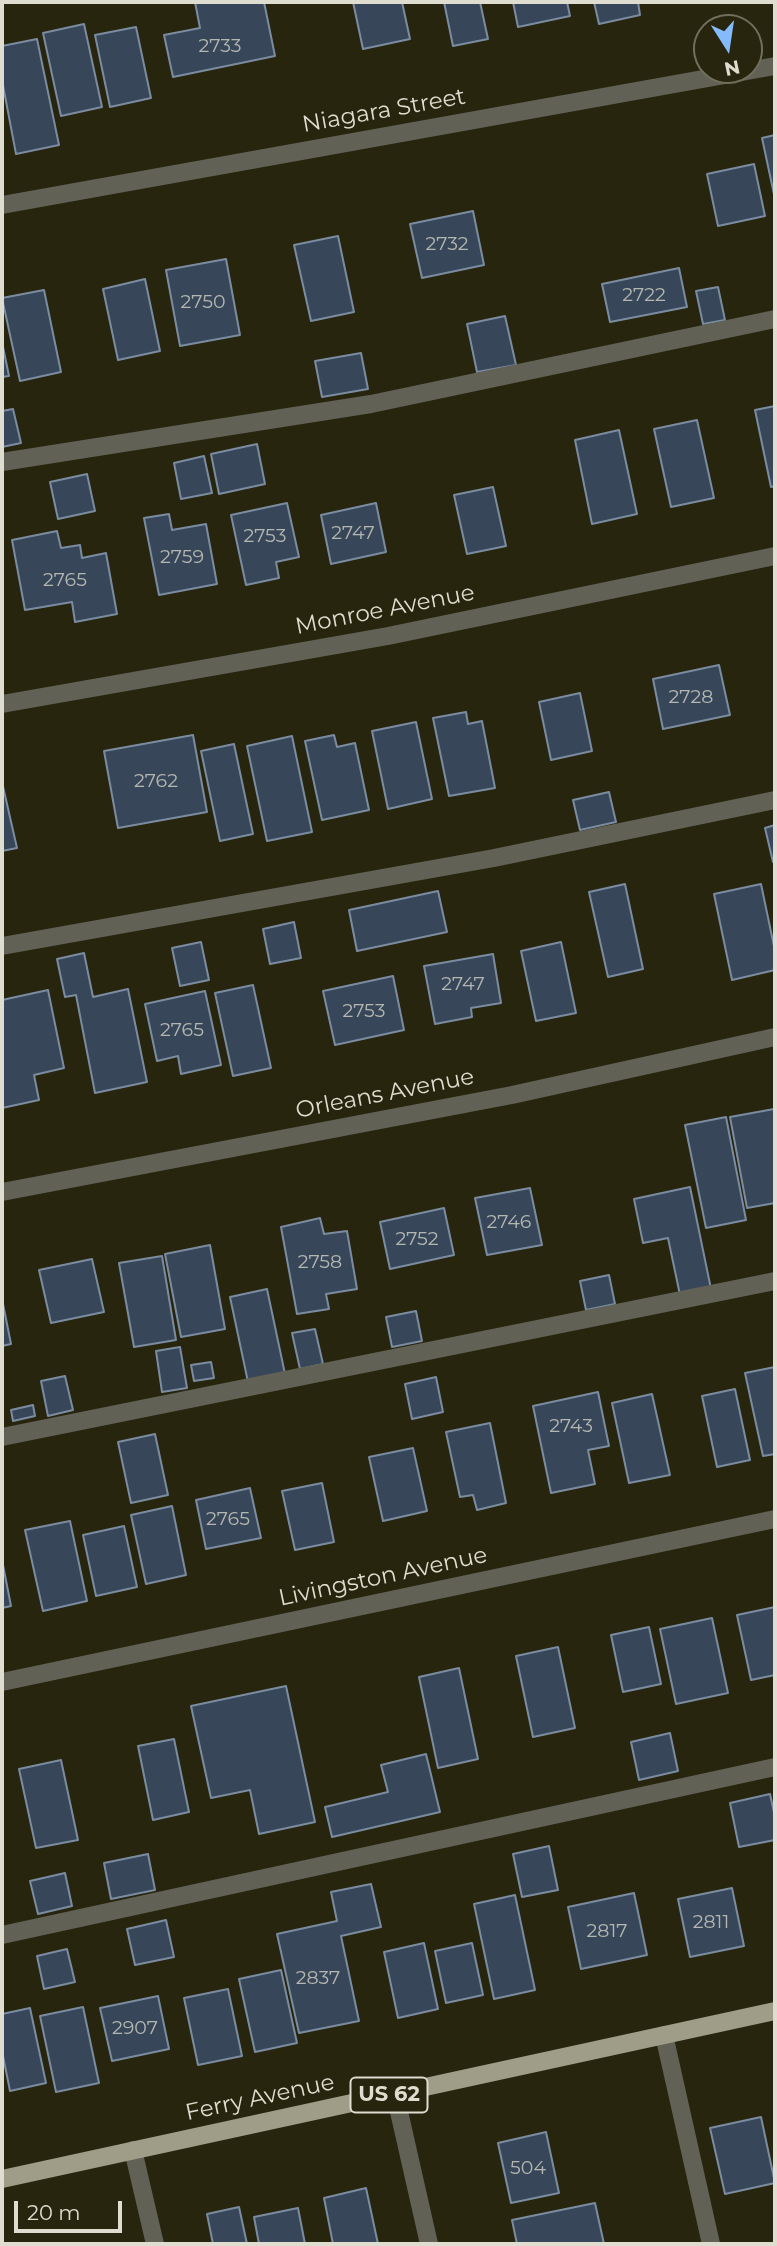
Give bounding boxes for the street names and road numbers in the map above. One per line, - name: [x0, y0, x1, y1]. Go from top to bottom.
- street label: Niagara Street: [300, 83, 468, 139]
- street label: Monroe Avenue: [293, 579, 477, 641]
- street label: Orleans Avenue: [293, 1063, 477, 1125]
- street label: Livingston Avenue: [276, 1541, 490, 1613]
- street label: Ferry Avenue: [183, 2069, 337, 2127]
- road number: US 62: [350, 2078, 428, 2112]

